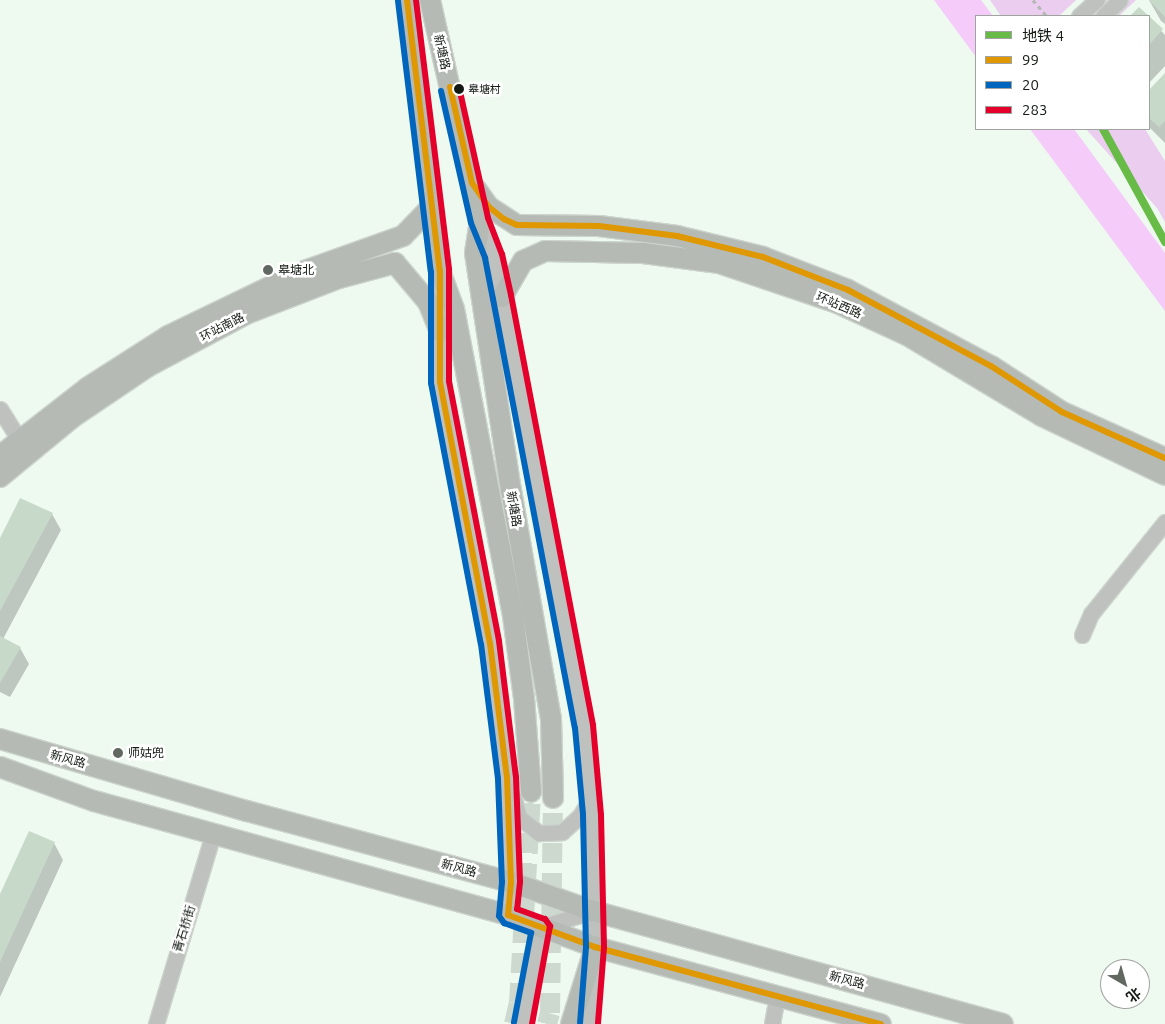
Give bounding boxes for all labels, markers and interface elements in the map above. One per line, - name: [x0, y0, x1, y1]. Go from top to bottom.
- legend: [975, 15, 1150, 130]
- text: 地铁 4: [1022, 27, 1064, 44]
- street label: 新塘路: [431, 33, 453, 71]
- text: 99: [1022, 51, 1039, 68]
- text: 20: [1022, 76, 1039, 93]
- place label: 皋塘村: [468, 82, 501, 96]
- marker: 皋塘村: [454, 84, 464, 94]
- text: 283: [1022, 101, 1047, 118]
- place label: 皋塘北: [278, 263, 314, 277]
- marker: 皋塘北: [262, 264, 274, 276]
- street label: 环站西路: [814, 289, 864, 321]
- street label: 环站南路: [197, 310, 247, 344]
- street label: 新塘路: [504, 490, 524, 528]
- place label: 师姑兜: [128, 746, 164, 760]
- street label: 新风路: [49, 747, 87, 771]
- marker: 师姑兜: [112, 747, 124, 759]
- street label: 新风路: [440, 856, 478, 880]
- street label: 青石桥街: [170, 904, 198, 954]
- north arrow: [1100, 959, 1150, 1009]
- street label: 新风路: [828, 968, 866, 992]
- text: 北: [1123, 984, 1144, 1006]

